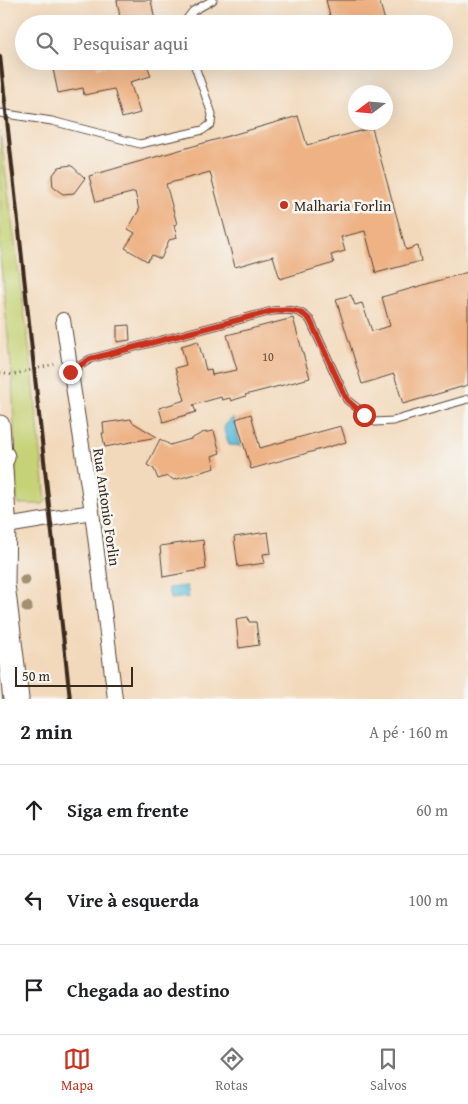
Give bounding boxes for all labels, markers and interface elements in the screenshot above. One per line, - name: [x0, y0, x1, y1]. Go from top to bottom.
- search box: [15, 15, 453, 70]
- icon: search: [33, 29, 61, 57]
- text: Pesquisar aqui: [73, 29, 188, 57]
- north arrow: [348, 85, 393, 130]
- place label: Malharia Forlin: [294, 195, 392, 216]
- marker: Malharia Forlin: [278, 199, 290, 211]
- house number: 10: [262, 348, 274, 365]
- route end: [59, 361, 82, 384]
- route start: [353, 404, 376, 427]
- street label: Rua Antonio Forlin: [88, 447, 126, 568]
- scale bar: [15, 664, 132, 687]
- text: 50 m: [22, 666, 50, 686]
- text: 2 min: [20, 716, 72, 747]
- text: A pé · 160 m: [369, 720, 448, 744]
- icon: ahead: [20, 796, 48, 824]
- text: Siga em frente: [67, 796, 189, 824]
- text: 60 m: [416, 798, 448, 822]
- icon: left: [20, 886, 48, 914]
- text: Vire à esquerda: [67, 886, 199, 914]
- text: 100 m: [408, 888, 448, 912]
- icon: arrive: [20, 976, 48, 1004]
- text: Chegada ao destino: [67, 976, 230, 1004]
- tab: Mapa: [61, 1045, 93, 1095]
- tab: Rotas: [216, 1045, 248, 1095]
- tab: Salvos: [370, 1045, 407, 1095]

